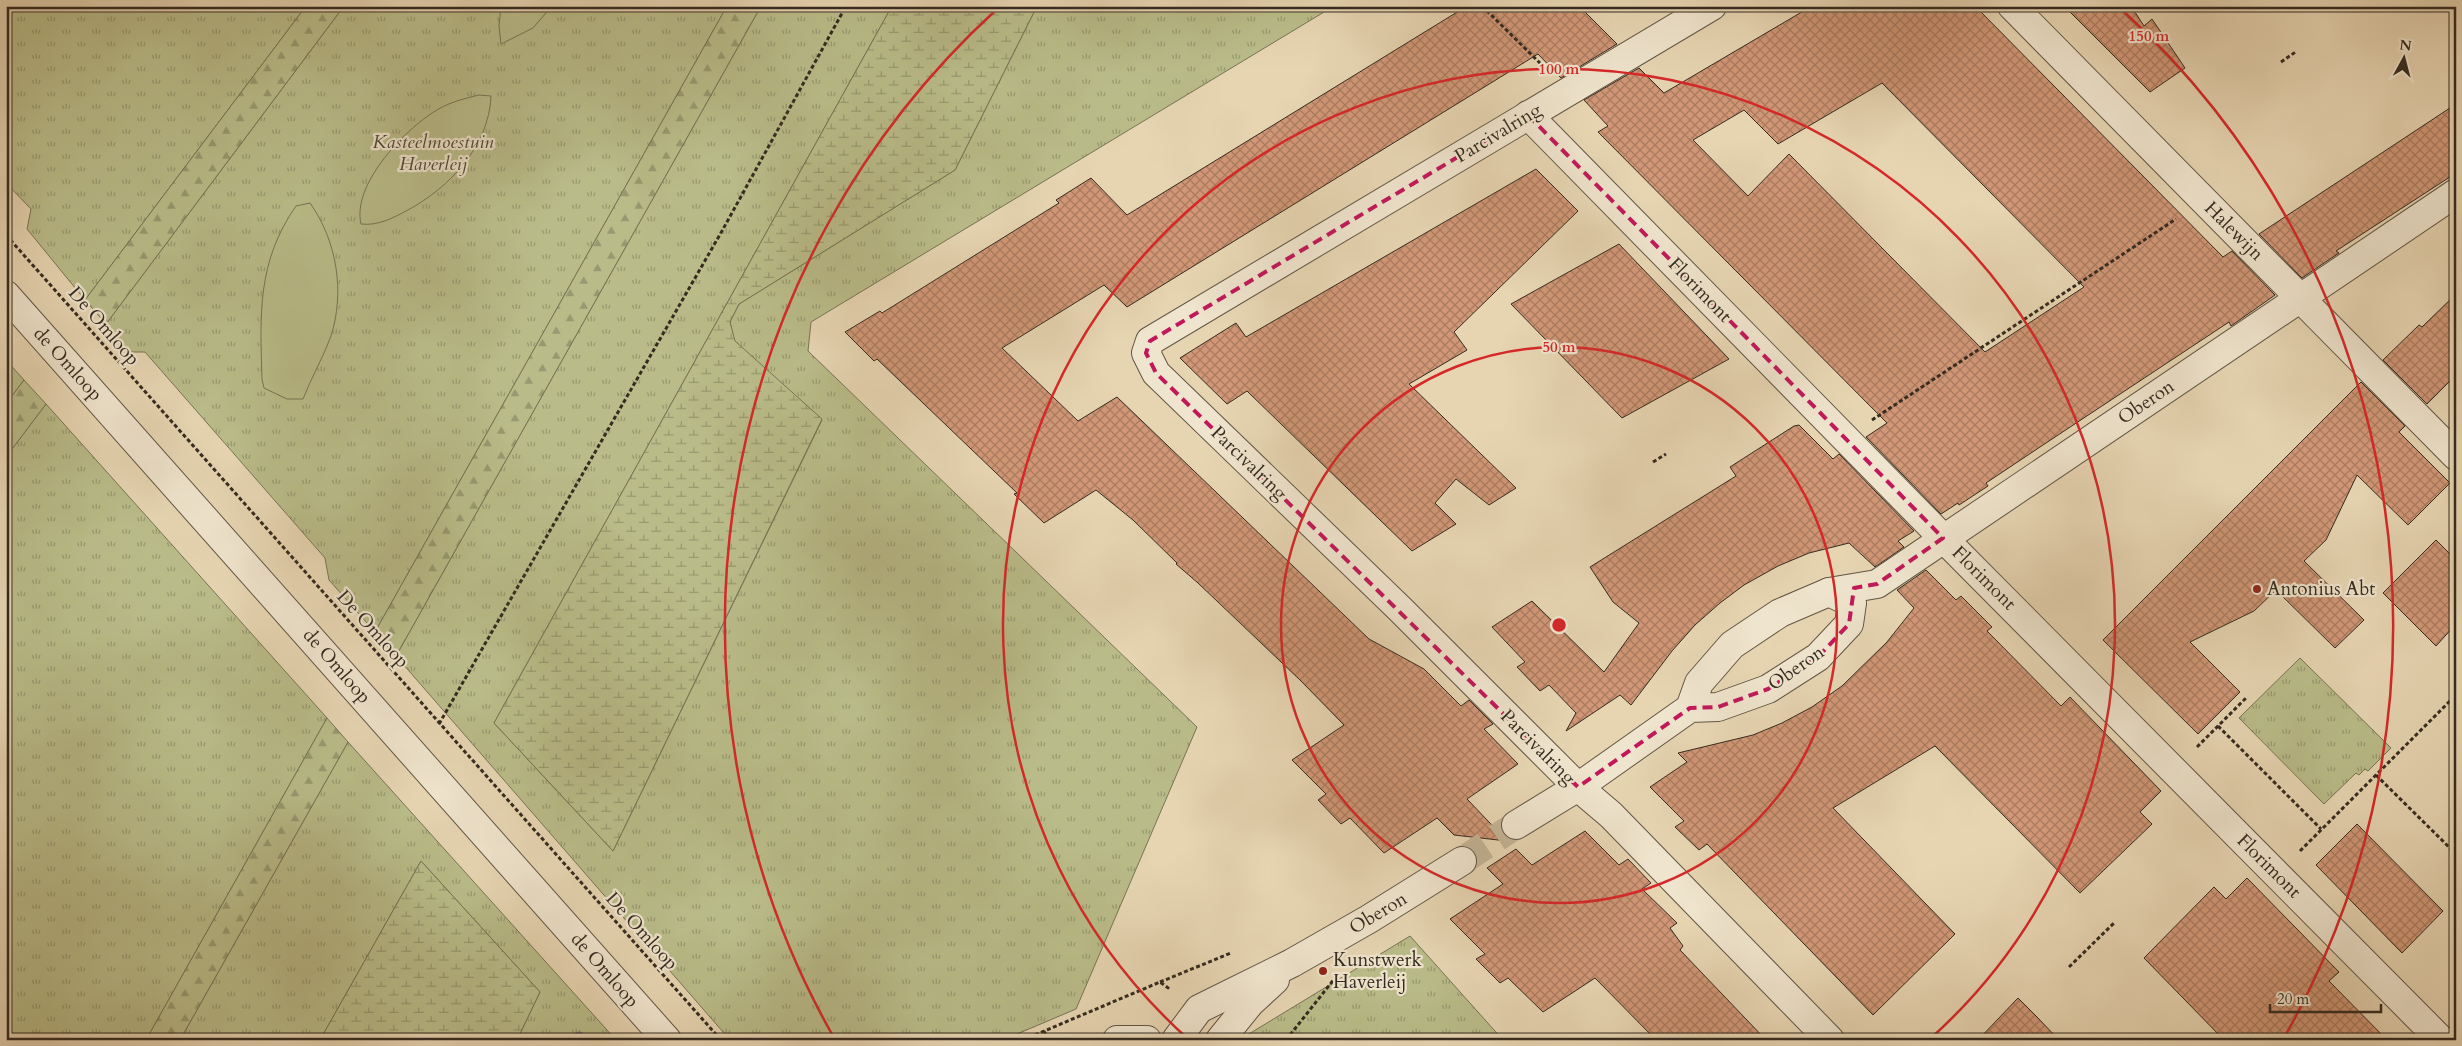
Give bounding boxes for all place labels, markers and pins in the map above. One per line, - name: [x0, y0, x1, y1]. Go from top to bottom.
- place label: Antonius Abt: [2267, 576, 2375, 602]
- marker: Antonius Abt: [2251, 583, 2263, 595]
- centre of rings: [1550, 616, 1568, 634]
- place label: Kunstwerk Haverleij: [1333, 947, 1423, 995]
- marker: Kunstwerk Haverleij: [1317, 965, 1329, 977]

